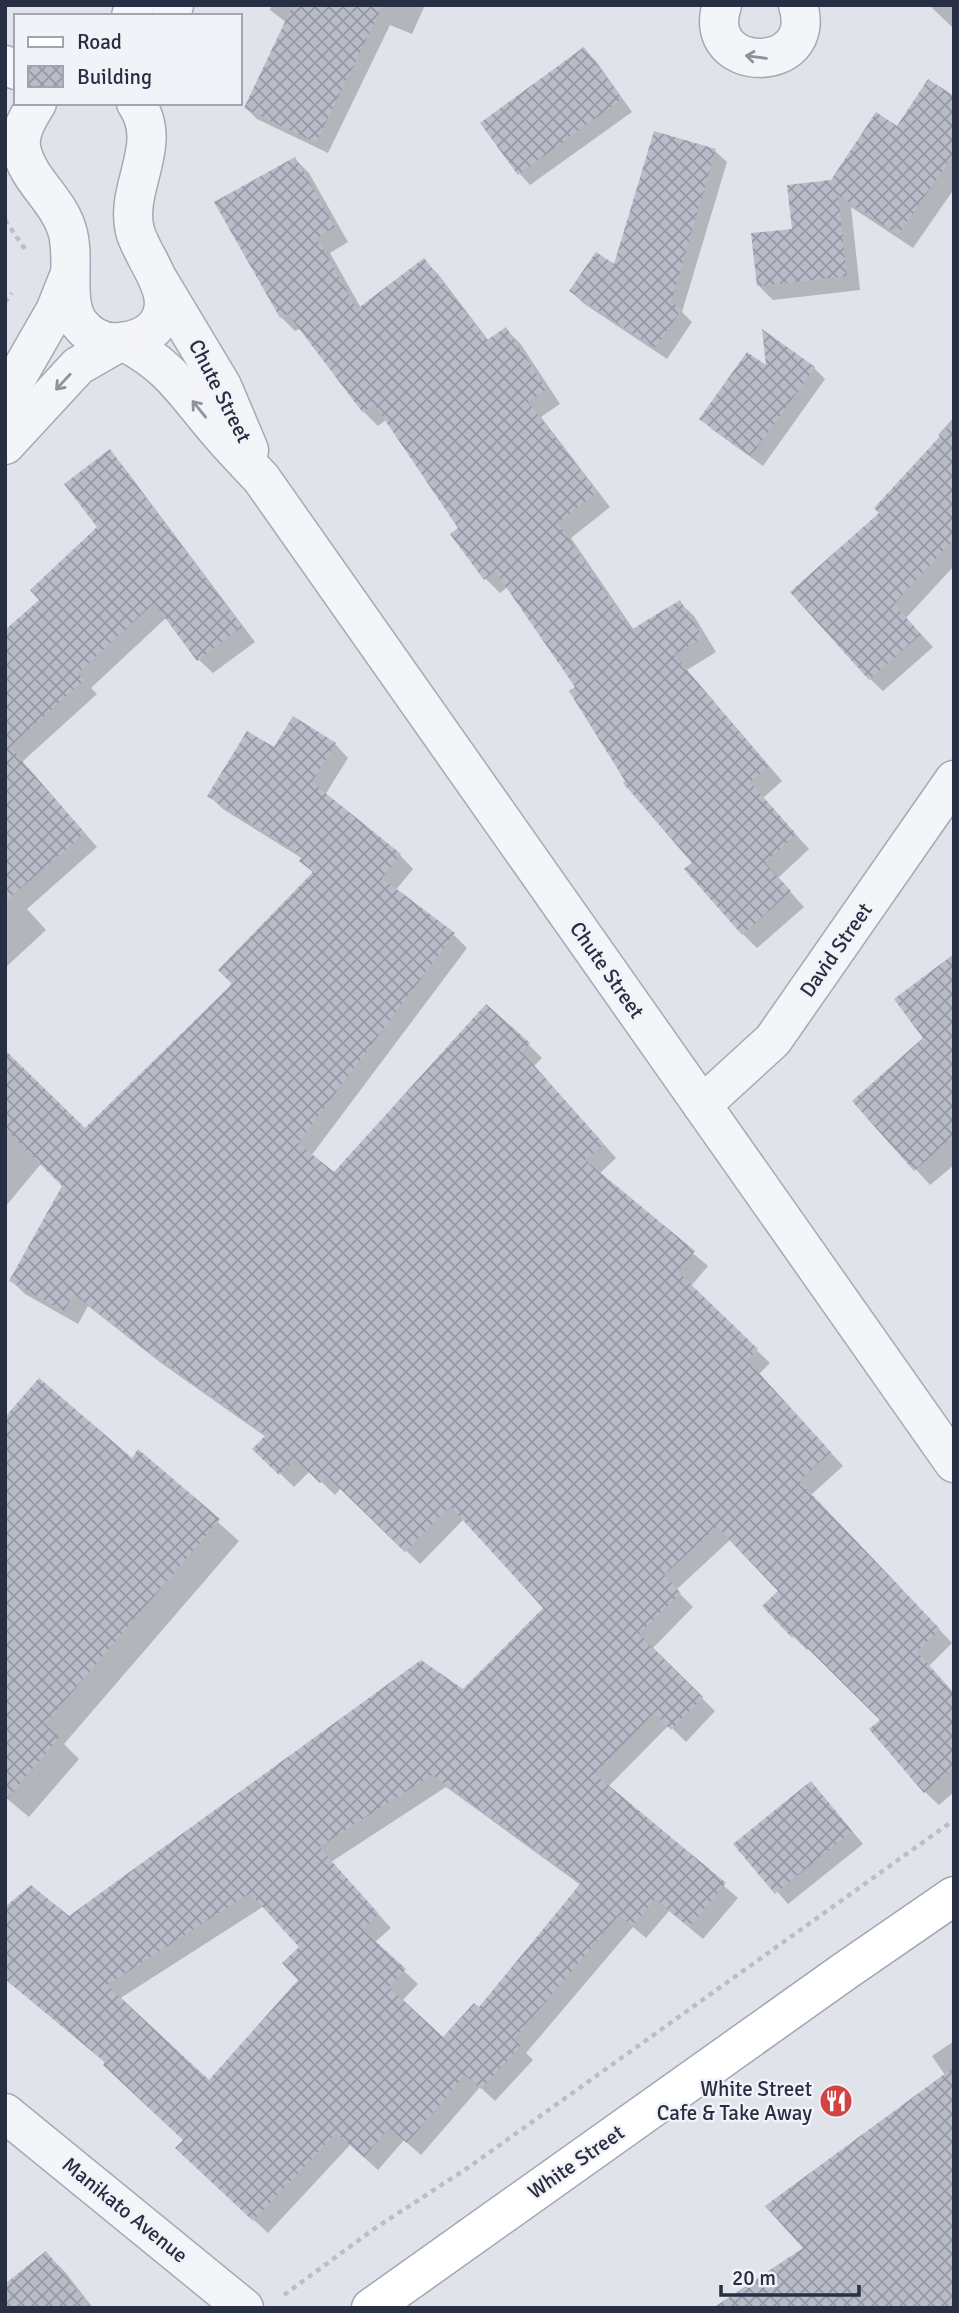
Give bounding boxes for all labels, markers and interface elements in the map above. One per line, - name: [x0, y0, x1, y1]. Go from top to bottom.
- legend: [14, 14, 242, 105]
- text: Road: [77, 29, 122, 55]
- one-way arrow: [745, 51, 767, 64]
- text: Building: [77, 64, 152, 90]
- street label: Chute Street: [183, 335, 257, 447]
- one-way arrow: [54, 373, 71, 390]
- one-way arrow: [192, 400, 207, 418]
- street label: David Street: [794, 898, 878, 1002]
- street label: Chute Street: [564, 916, 650, 1024]
- place label: White Street Cafe & Take Away: [657, 2076, 812, 2126]
- restaurant icon: White Street Cafe & Take Away: [817, 2082, 855, 2120]
- street label: White Street: [523, 2119, 629, 2205]
- street label: Manikato Avenue: [57, 2151, 193, 2269]
- scale bar: [721, 2254, 859, 2298]
- text: 20 m: [732, 2265, 776, 2291]

